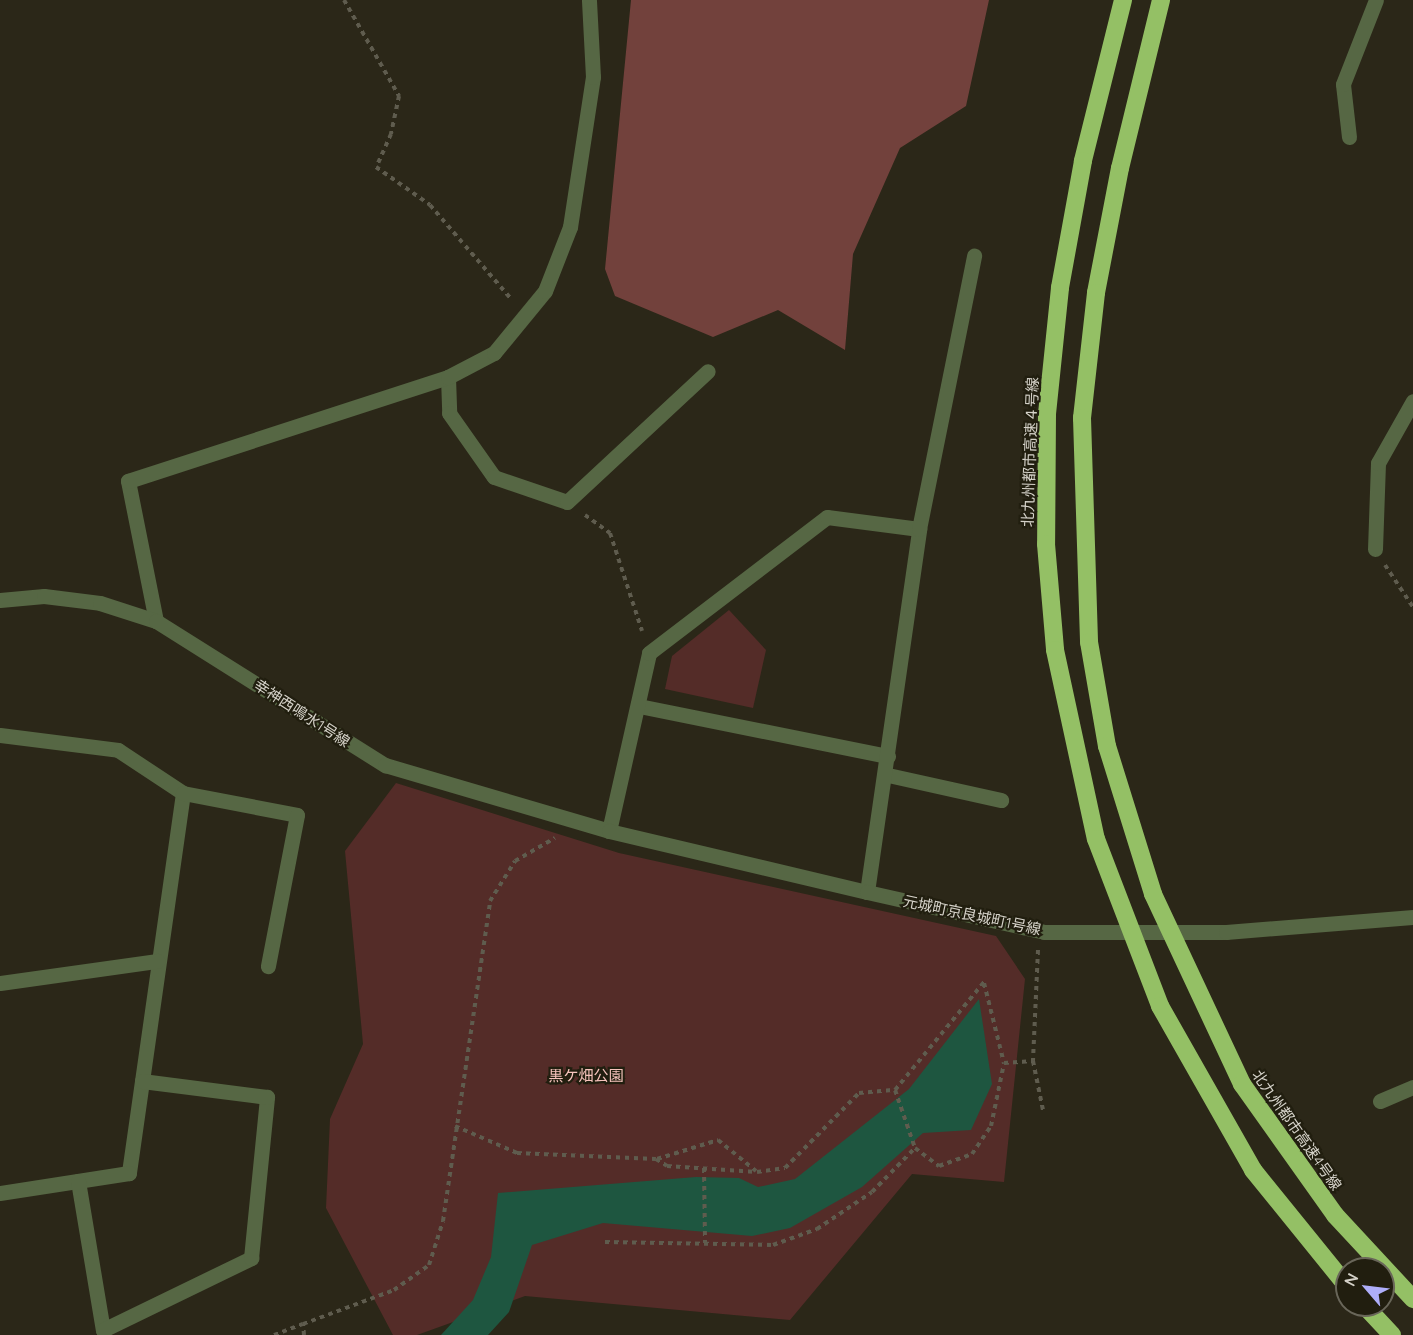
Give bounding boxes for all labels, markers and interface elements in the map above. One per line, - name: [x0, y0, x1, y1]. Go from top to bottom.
- street label: 北九州都市高速４号線: [1018, 377, 1042, 527]
- street label: 幸神西鳴水1号線: [251, 675, 353, 751]
- street label: 元城町京良城町1号線: [901, 892, 1043, 938]
- street label: 北九州都市高速4号線: [1249, 1066, 1345, 1194]
- park label: 黒ケ畑公園: [549, 1067, 623, 1085]
- north arrow: [1335, 1257, 1395, 1317]
- text: N: [1339, 1270, 1362, 1289]

